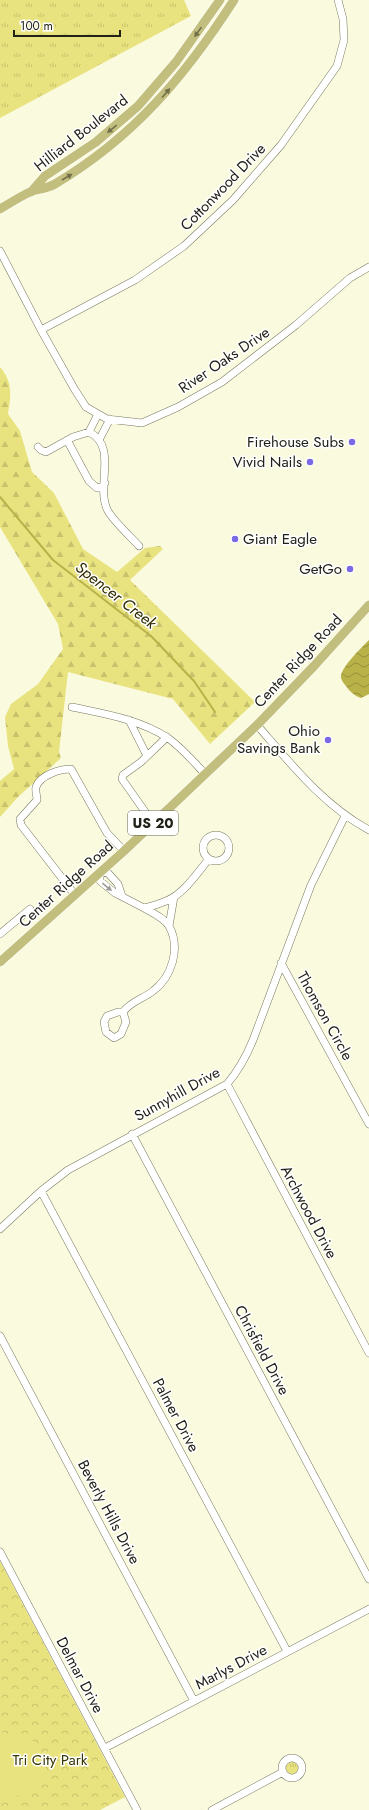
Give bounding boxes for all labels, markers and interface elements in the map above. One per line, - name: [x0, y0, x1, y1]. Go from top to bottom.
- scale bar: [14, 12, 120, 38]
- text: 100 m: [20, 17, 53, 35]
- one-way arrow: [194, 27, 202, 38]
- one-way arrow: [161, 88, 170, 99]
- street label: Hilliard Boulevard: [29, 89, 133, 177]
- one-way arrow: [107, 125, 117, 134]
- street label: Cottonwood Drive: [175, 138, 271, 236]
- one-way arrow: [62, 173, 72, 181]
- street label: River Oaks Drive: [174, 321, 274, 399]
- place label: Firehouse Subs: [247, 431, 344, 453]
- marker: Firehouse Subs: [347, 437, 357, 447]
- place label: Vivid Nails: [232, 451, 302, 473]
- marker: Vivid Nails: [305, 457, 315, 467]
- place label: Giant Eagle: [243, 528, 317, 550]
- marker: Giant Eagle: [230, 534, 240, 544]
- water label: Spencer Creek: [70, 556, 162, 635]
- place label: GetGo: [299, 558, 342, 580]
- marker: GetGo: [345, 564, 355, 574]
- street label: Center Ridge Road: [249, 609, 347, 713]
- place label: Ohio Savings Bank: [237, 720, 320, 759]
- marker: Ohio Savings Bank: [323, 735, 333, 745]
- road number: US 20: [128, 811, 178, 835]
- street label: Center Ridge Road: [14, 835, 118, 933]
- one-way arrow: [102, 882, 113, 891]
- street label: Thomson Circle: [291, 967, 359, 1065]
- street label: Sunnyhill Drive: [130, 1061, 224, 1127]
- street label: Archwood Drive: [275, 1162, 343, 1263]
- street label: Chrisfield Drive: [229, 1301, 295, 1399]
- street label: Palmer Drive: [147, 1374, 205, 1456]
- street label: Beverly Hills Drive: [72, 1456, 146, 1568]
- street label: Delmar Drive: [51, 1633, 109, 1717]
- street label: Marlys Drive: [191, 1639, 271, 1695]
- park label: Tri City Park: [13, 1749, 88, 1771]

